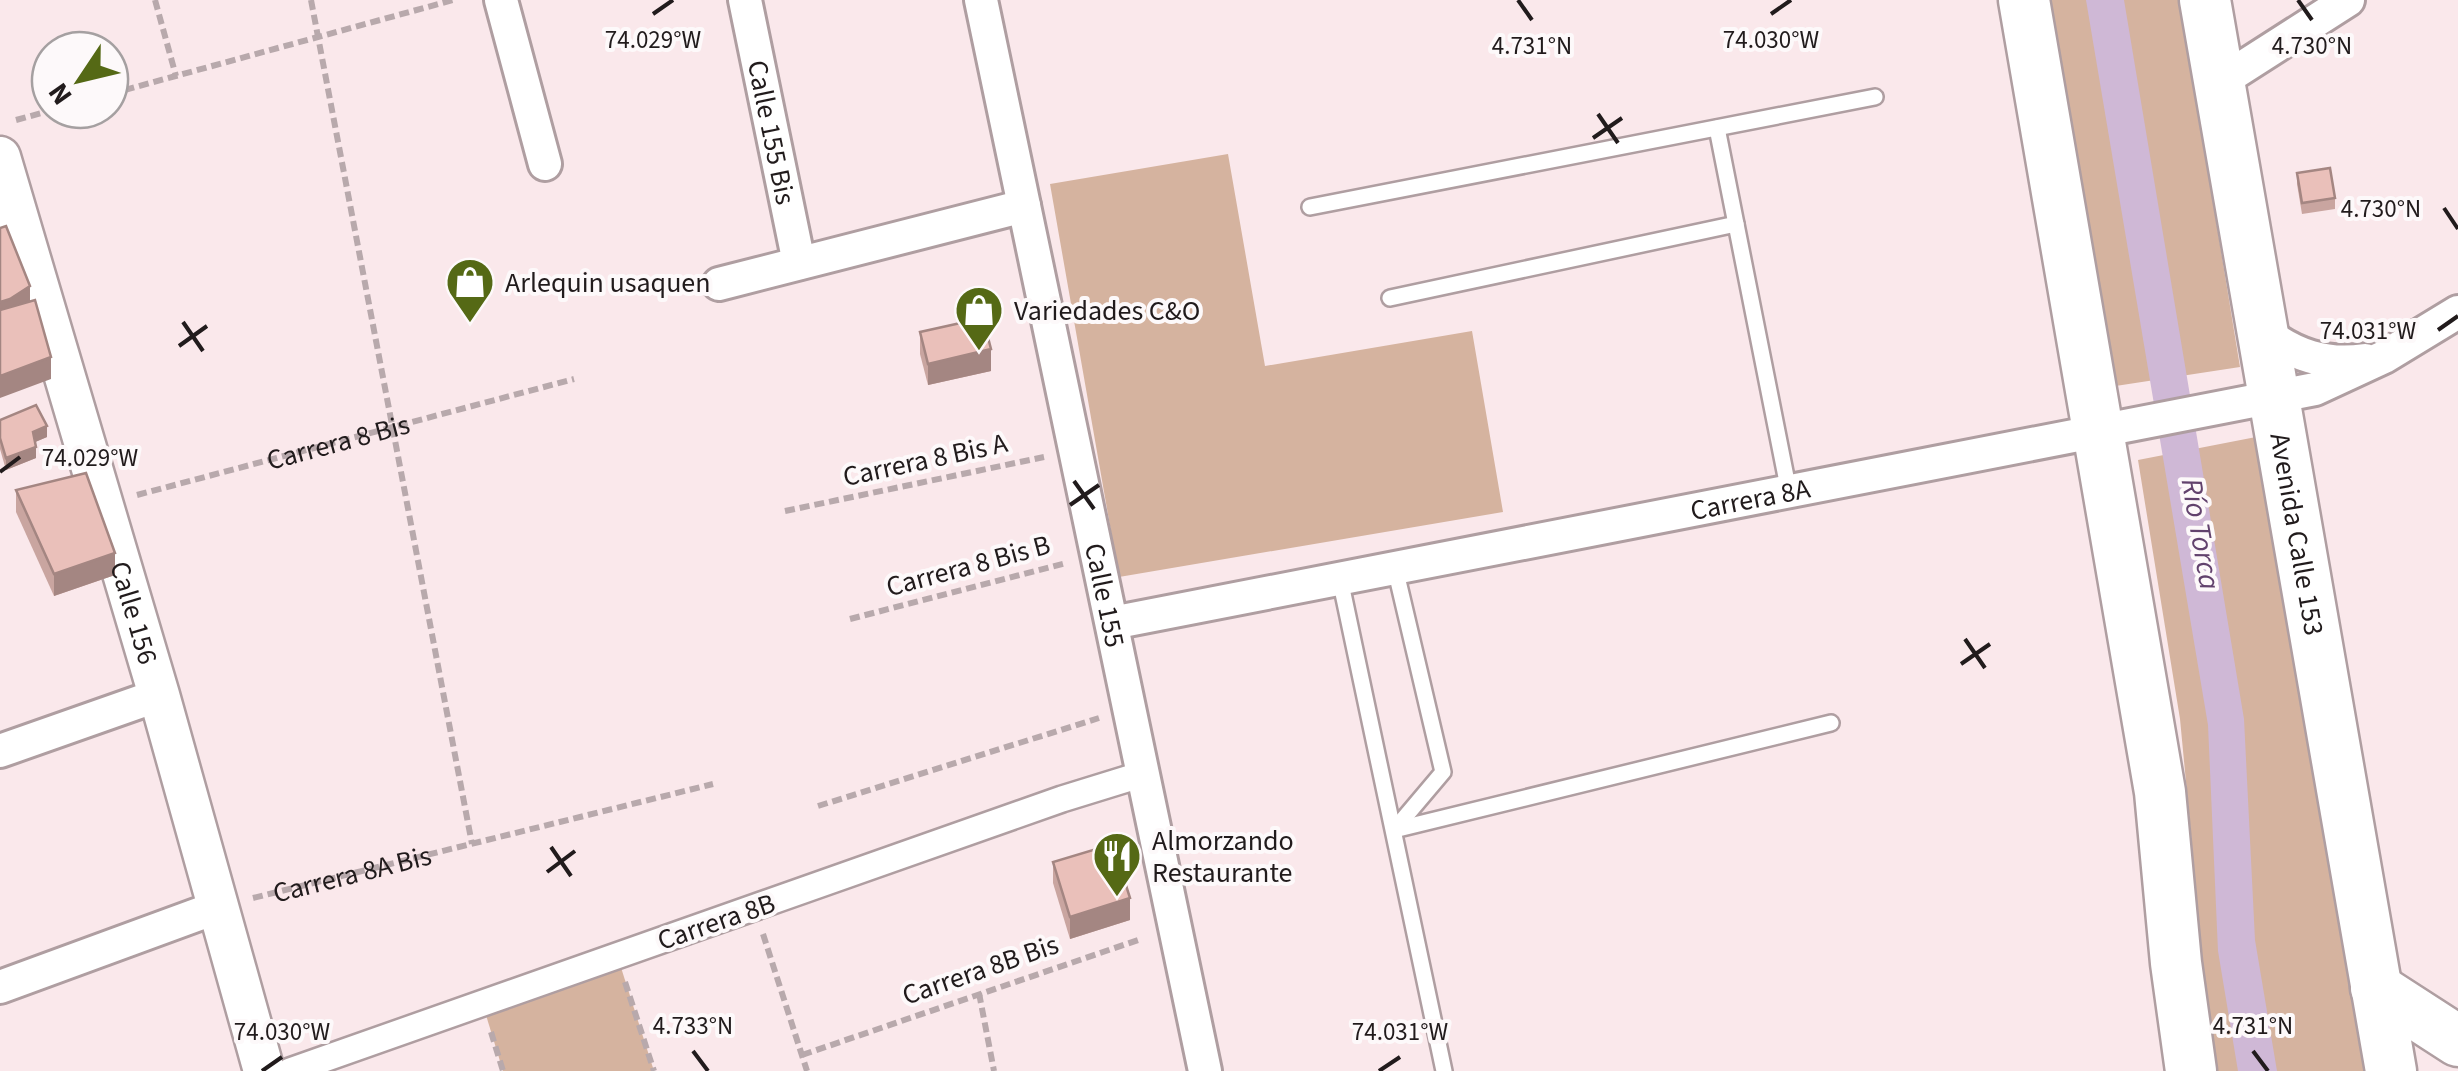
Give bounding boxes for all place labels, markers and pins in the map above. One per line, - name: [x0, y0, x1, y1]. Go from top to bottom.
- shop icon: Arlequin usaquen: [444, 256, 496, 324]
- place label: Arlequin usaquen: [505, 263, 711, 303]
- shop icon: Variedades C&O: [953, 284, 1005, 352]
- place label: Variedades C&O: [1014, 291, 1200, 331]
- place label: Almorzando Restaurante: [1152, 821, 1294, 893]
- restaurant icon: Almorzando Restaurante: [1091, 830, 1143, 898]

